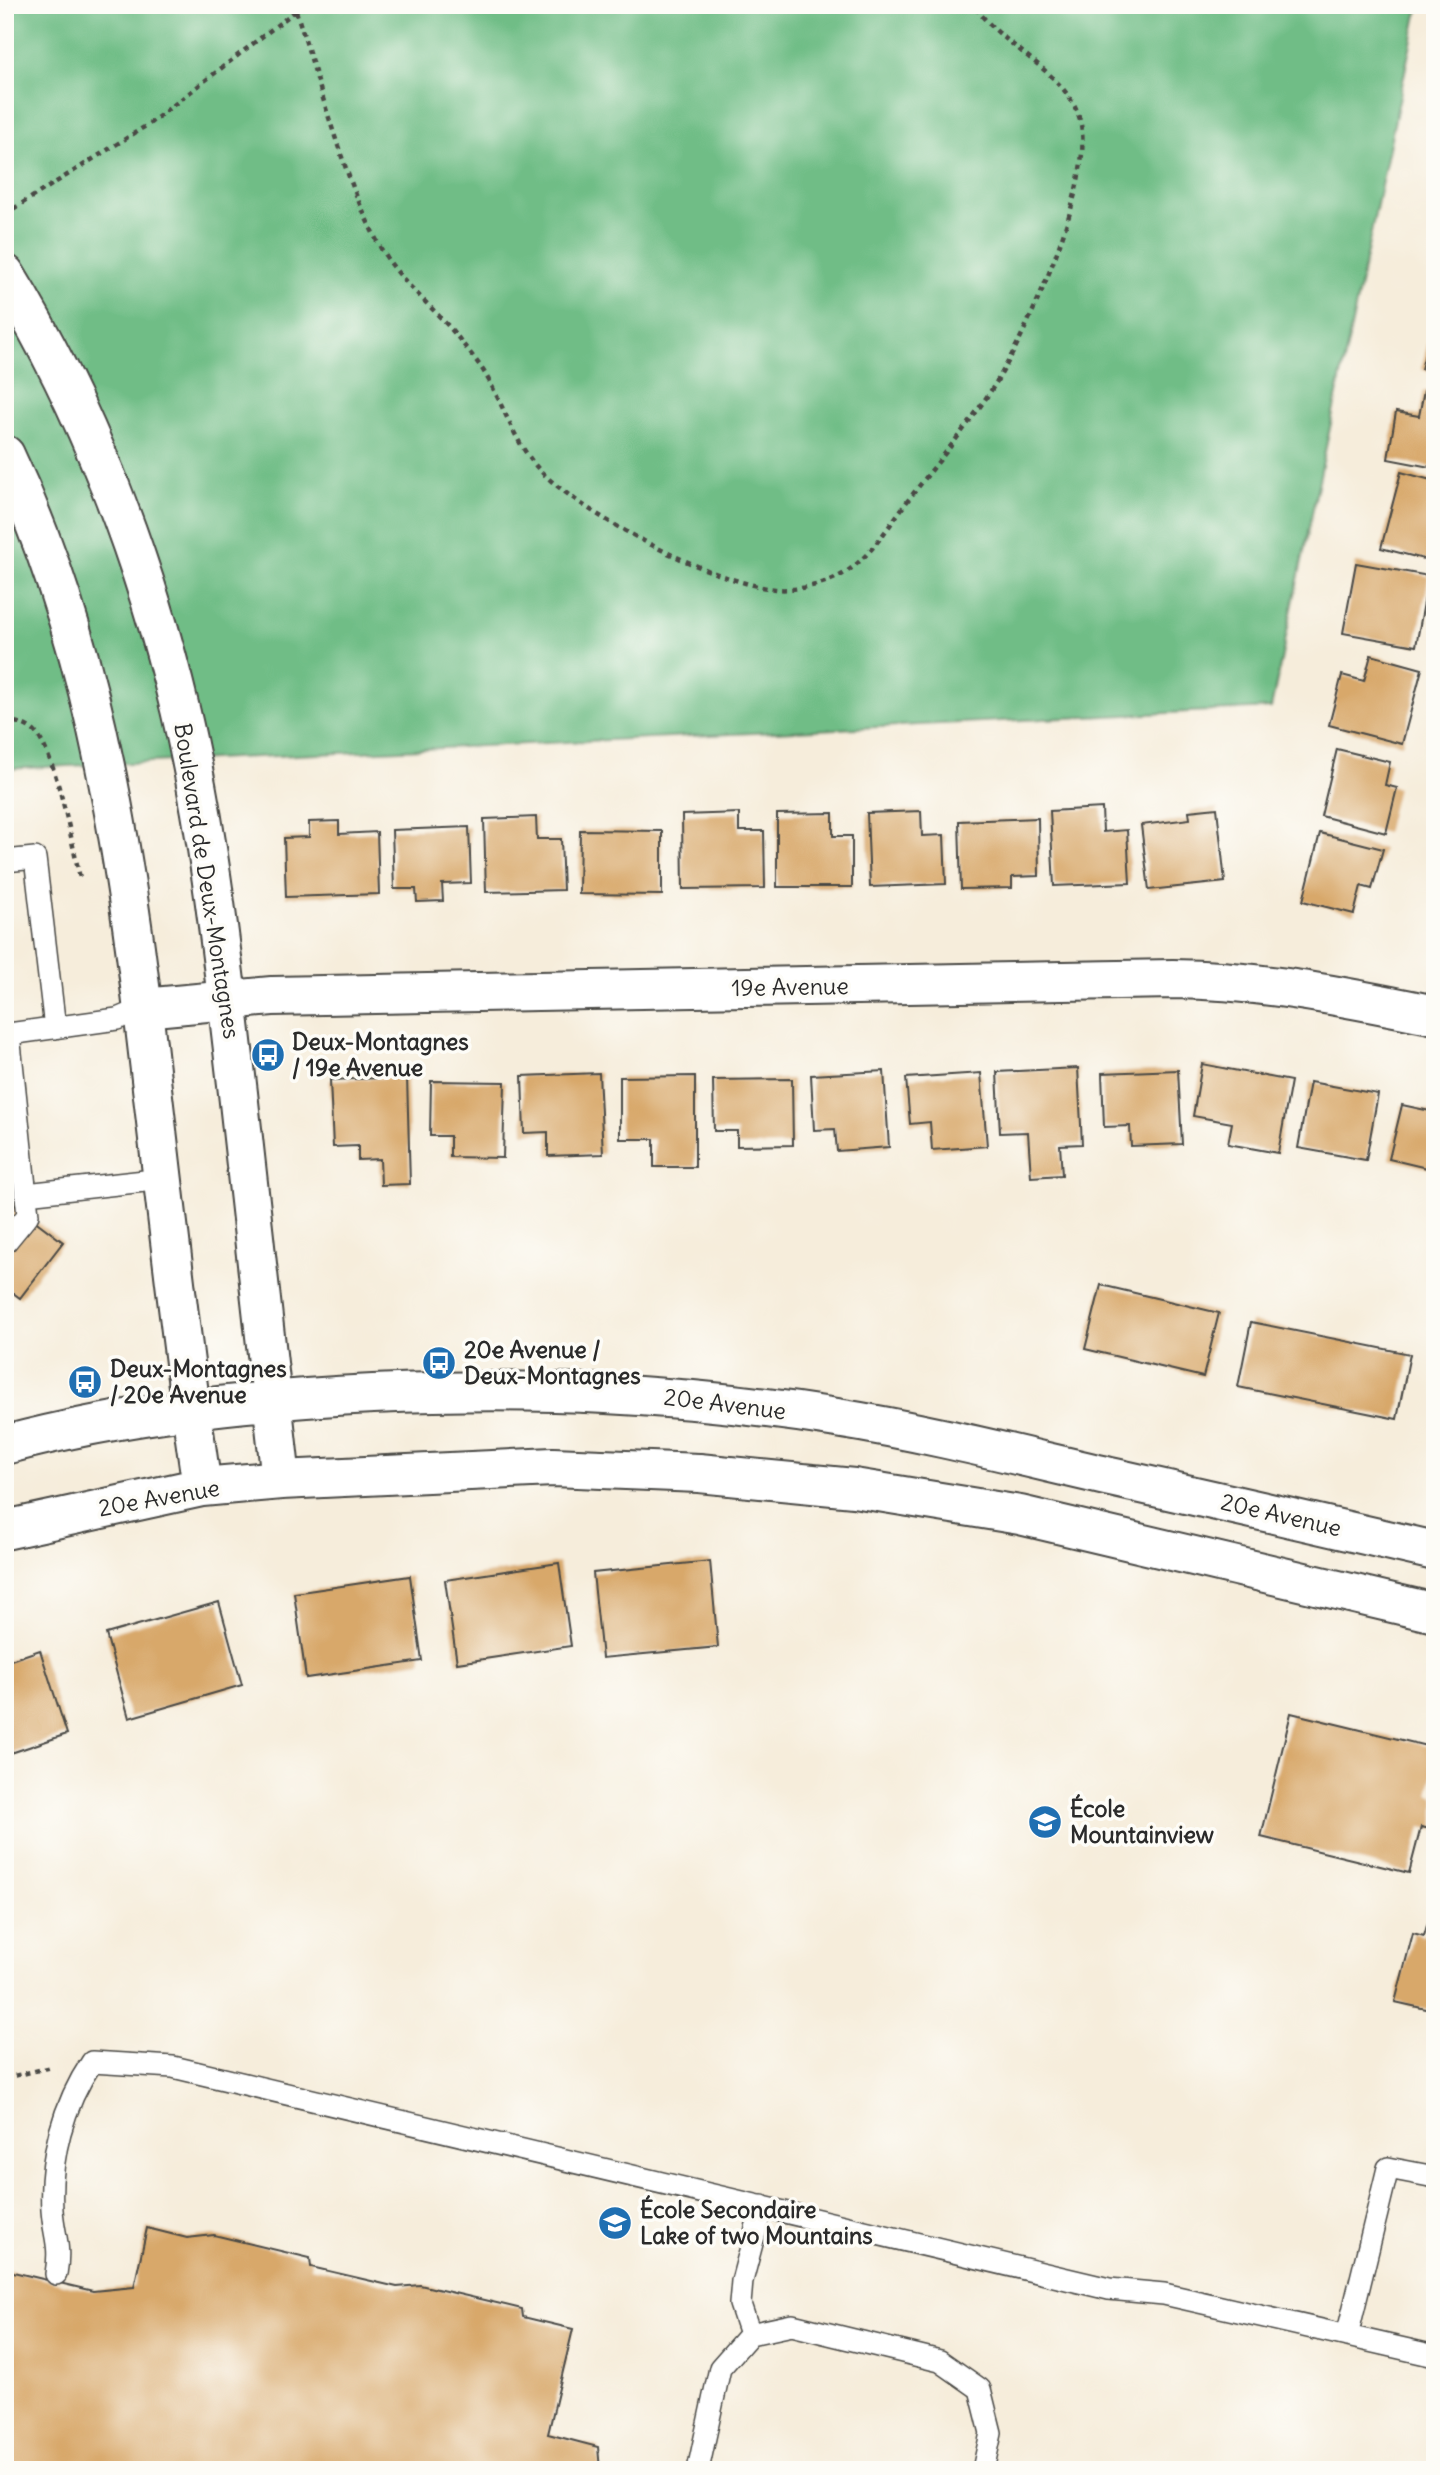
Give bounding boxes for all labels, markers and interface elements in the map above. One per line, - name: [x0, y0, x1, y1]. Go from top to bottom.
- street label: Boulevard de Deux-Montagnes: [168, 721, 247, 1041]
- street label: 19e Avenue: [731, 971, 849, 1002]
- place label: Deux-Montagnes / 19e Avenue: [292, 1027, 469, 1082]
- bus stop icon: Deux-Montagnes / 19e Avenue: [249, 1036, 287, 1074]
- place label: 20e Avenue / Deux-Montagnes: [464, 1335, 641, 1390]
- bus stop icon: 20e Avenue / Deux-Montagnes: [420, 1344, 458, 1382]
- place label: Deux-Montagnes / 20e Avenue: [110, 1354, 287, 1409]
- bus stop icon: Deux-Montagnes / 20e Avenue: [66, 1363, 104, 1401]
- street label: 20e Avenue: [662, 1382, 788, 1425]
- street label: 20e Avenue: [96, 1473, 222, 1522]
- street label: 20e Avenue: [1218, 1487, 1344, 1542]
- place label: École Mountainview: [1070, 1794, 1214, 1849]
- school or university icon: École Mountainview: [1026, 1803, 1064, 1841]
- place label: École Secondaire Lake of two Mountains: [640, 2195, 873, 2250]
- school or university icon: École Secondaire Lake of two Mountains: [596, 2204, 634, 2242]

